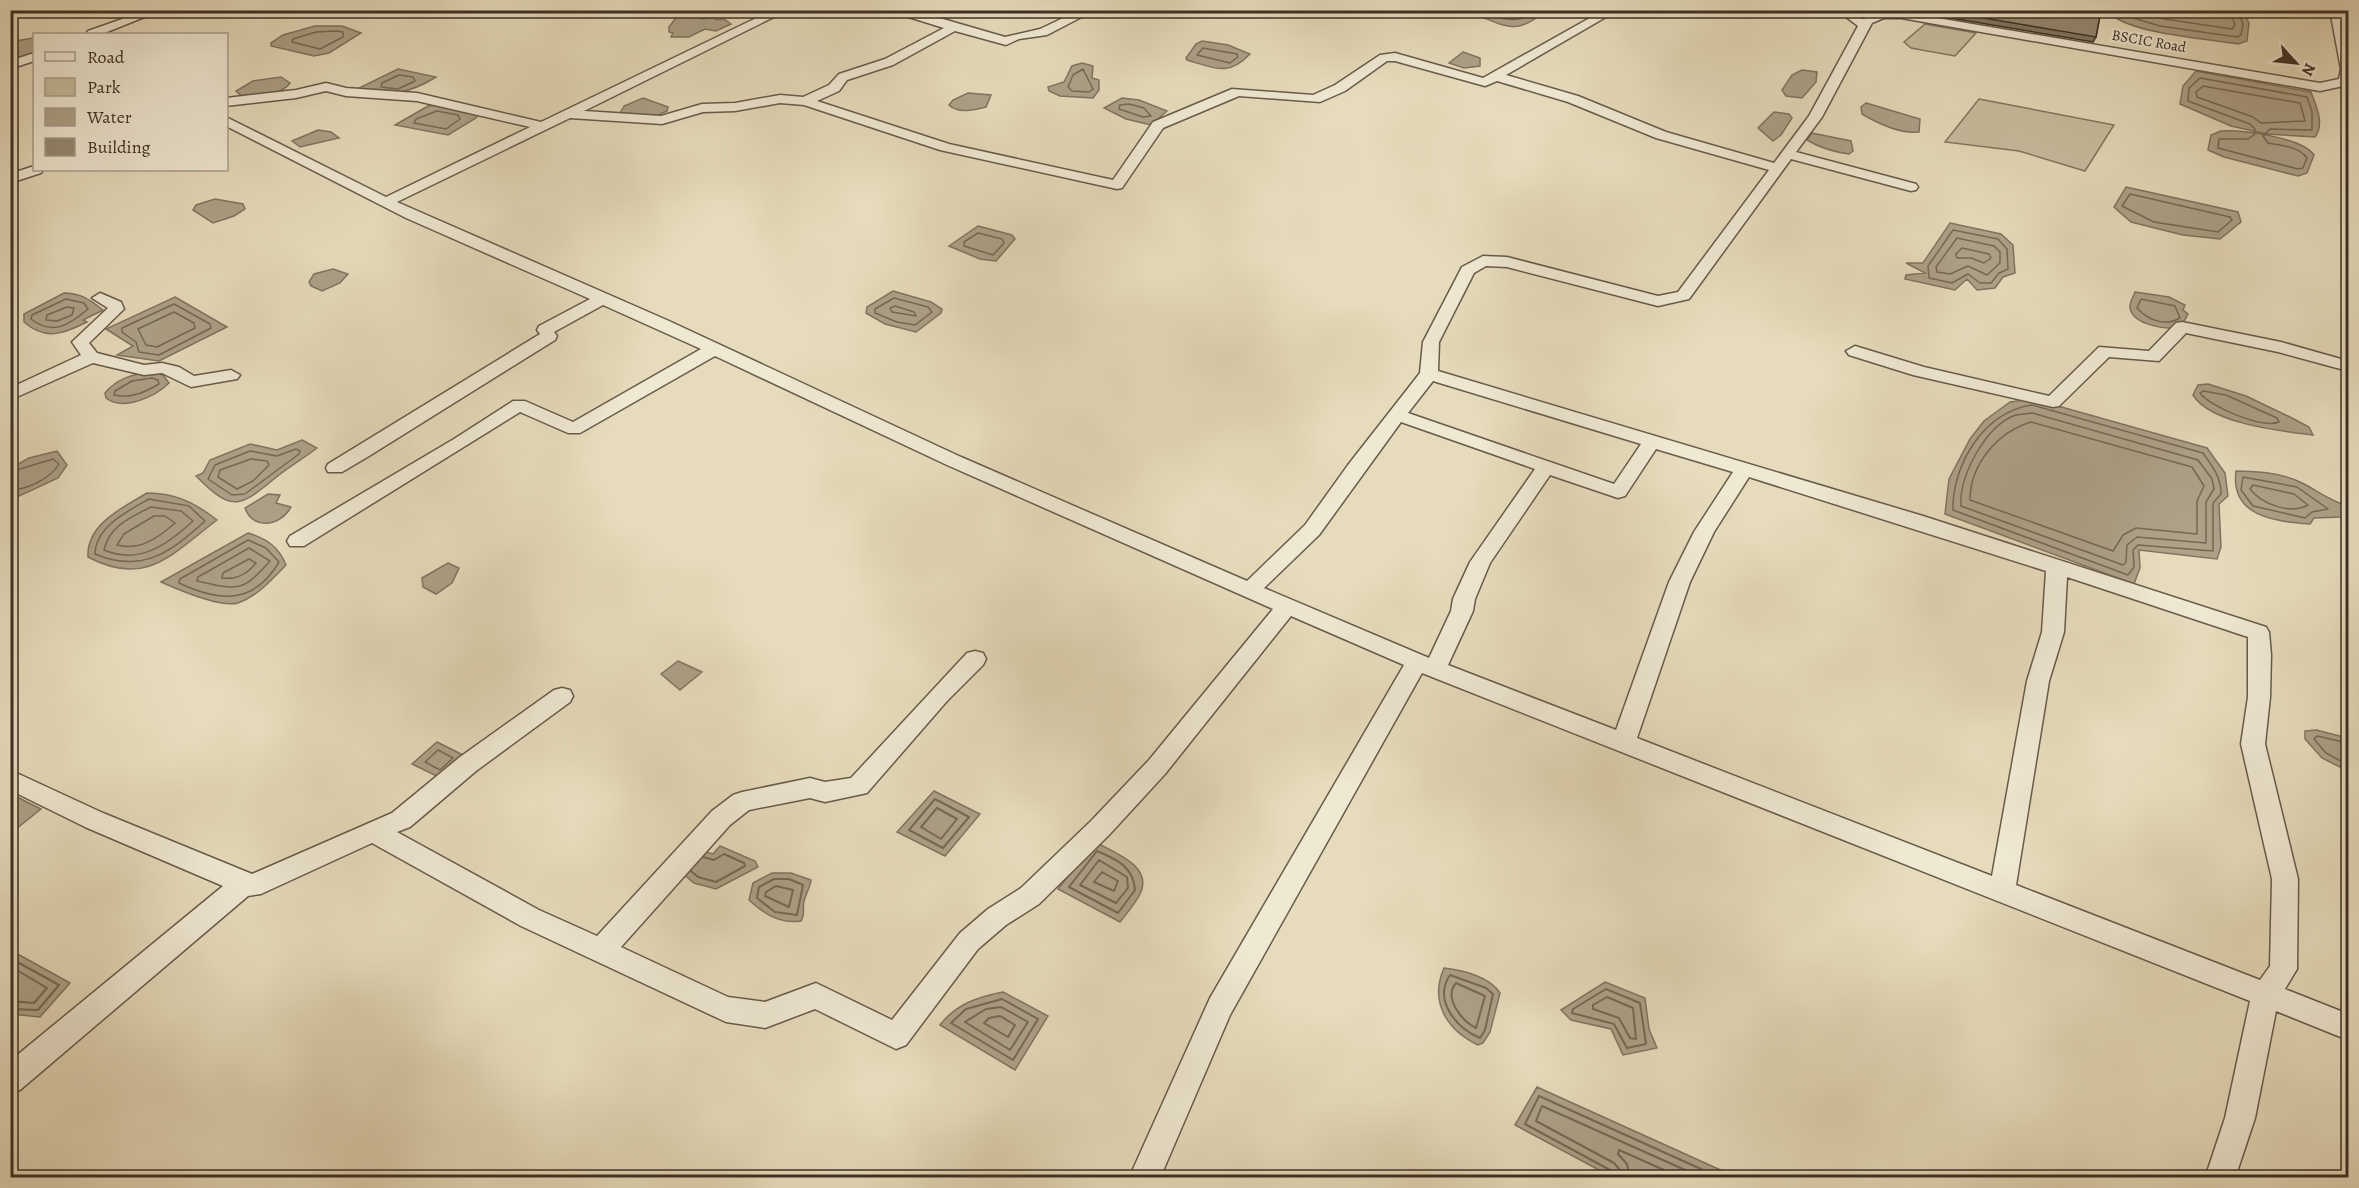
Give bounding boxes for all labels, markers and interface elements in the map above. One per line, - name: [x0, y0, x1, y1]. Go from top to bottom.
- street label: BSCIC Road: [2110, 25, 2189, 58]
- legend: [33, 33, 228, 171]
- north arrow: [2266, 33, 2326, 93]
- text: Road: [87, 45, 125, 69]
- text: N: [2296, 59, 2321, 80]
- text: Park: [87, 75, 121, 99]
- text: Water: [86, 105, 132, 129]
- text: Building: [87, 135, 151, 159]

